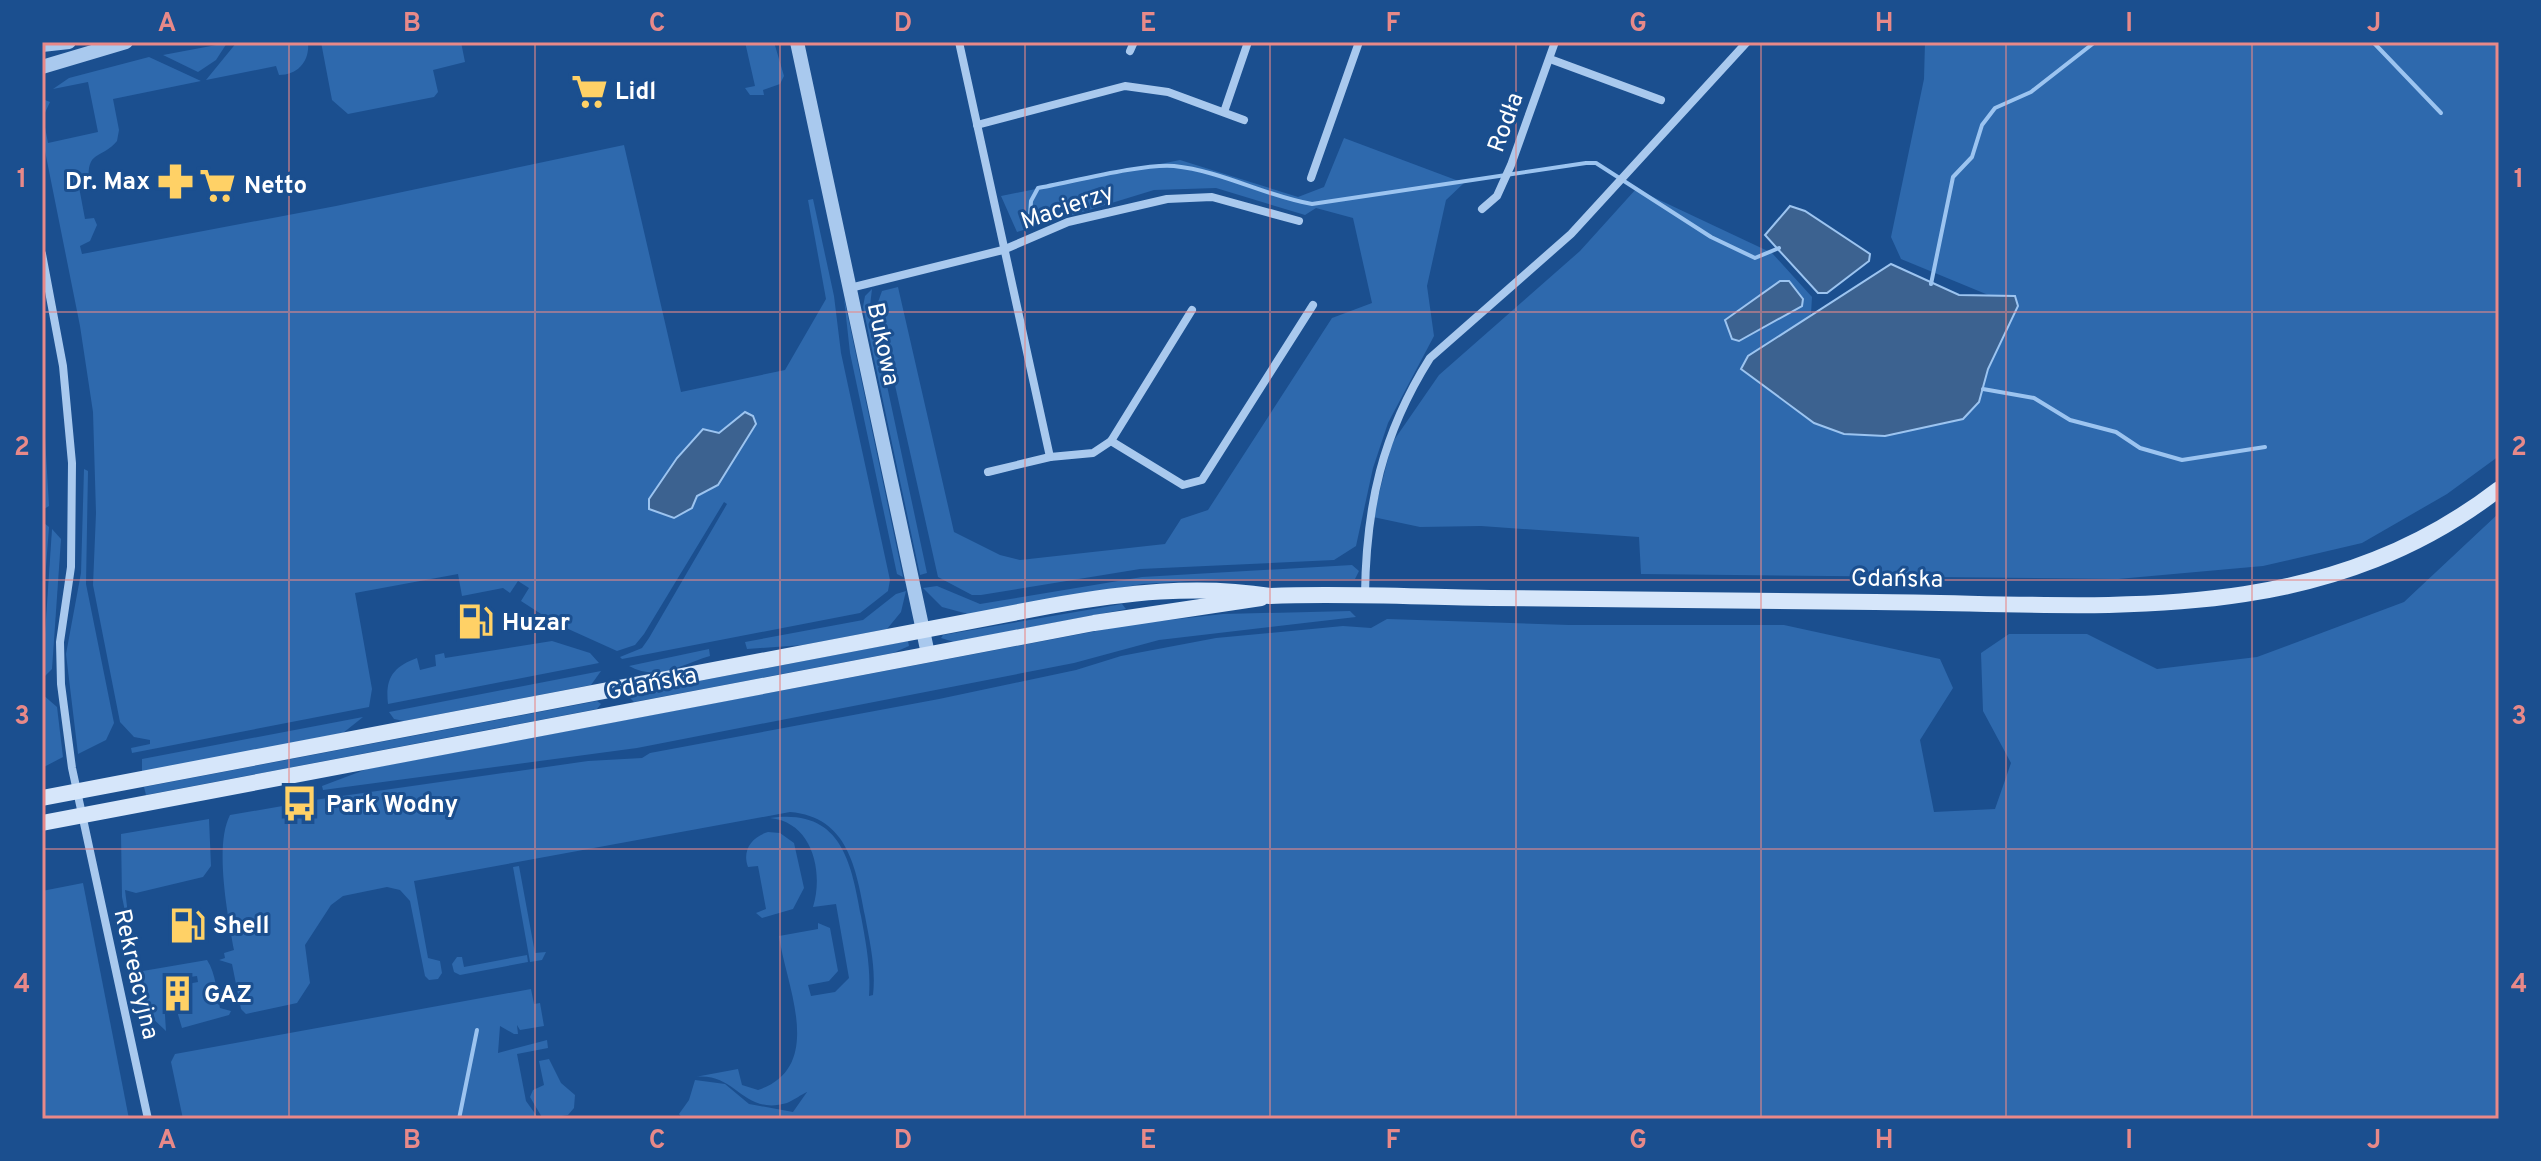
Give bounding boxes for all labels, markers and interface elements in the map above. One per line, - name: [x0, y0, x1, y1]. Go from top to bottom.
- text: A: [158, 8, 176, 41]
- text: B: [403, 8, 421, 41]
- text: C: [649, 8, 665, 41]
- text: D: [894, 8, 912, 41]
- text: E: [1140, 8, 1156, 41]
- text: F: [1386, 8, 1401, 41]
- text: G: [1629, 8, 1647, 41]
- text: H: [1875, 8, 1893, 41]
- text: I: [2125, 8, 2133, 41]
- text: J: [2367, 8, 2381, 41]
- supermarket icon: Lidl: [570, 72, 608, 110]
- place label: Lidl: [615, 78, 656, 108]
- street label: Rodła: [1482, 89, 1532, 157]
- pharmacy icon: Dr. Max: [157, 162, 195, 200]
- text: 1: [17, 164, 27, 197]
- text: 1: [2514, 164, 2524, 197]
- supermarket icon: Netto: [199, 166, 237, 204]
- place label: Dr. Max: [65, 168, 150, 198]
- place label: Netto: [244, 172, 307, 202]
- street label: Macierzy: [1017, 178, 1118, 238]
- street label: Bukowa: [859, 300, 905, 389]
- text: 2: [14, 432, 30, 465]
- text: 2: [2511, 432, 2527, 465]
- street label: Gdańska: [1850, 564, 1943, 596]
- fuel station icon: Huzar: [457, 603, 495, 641]
- place label: Huzar: [502, 609, 570, 639]
- street label: Gdańska: [603, 661, 700, 709]
- text: 3: [14, 701, 30, 734]
- text: 3: [2511, 701, 2527, 734]
- bus stop icon: Park Wodny: [281, 785, 319, 823]
- place label: Park Wodny: [326, 791, 458, 821]
- street label: Rekreacyjna: [105, 906, 165, 1043]
- fuel station icon: Shell: [168, 906, 206, 944]
- place label: Shell: [213, 912, 269, 942]
- text: 4: [14, 969, 30, 1002]
- text: 4: [2511, 969, 2527, 1002]
- building icon: GAZ: [159, 975, 197, 1013]
- place label: GAZ: [204, 981, 252, 1011]
- text: A: [158, 1125, 176, 1158]
- text: B: [403, 1125, 421, 1158]
- text: C: [649, 1125, 665, 1158]
- text: D: [894, 1125, 912, 1158]
- text: E: [1140, 1125, 1156, 1158]
- text: F: [1386, 1125, 1401, 1158]
- text: G: [1629, 1125, 1647, 1158]
- text: H: [1875, 1125, 1893, 1158]
- text: I: [2125, 1125, 2133, 1158]
- text: J: [2367, 1125, 2381, 1158]

